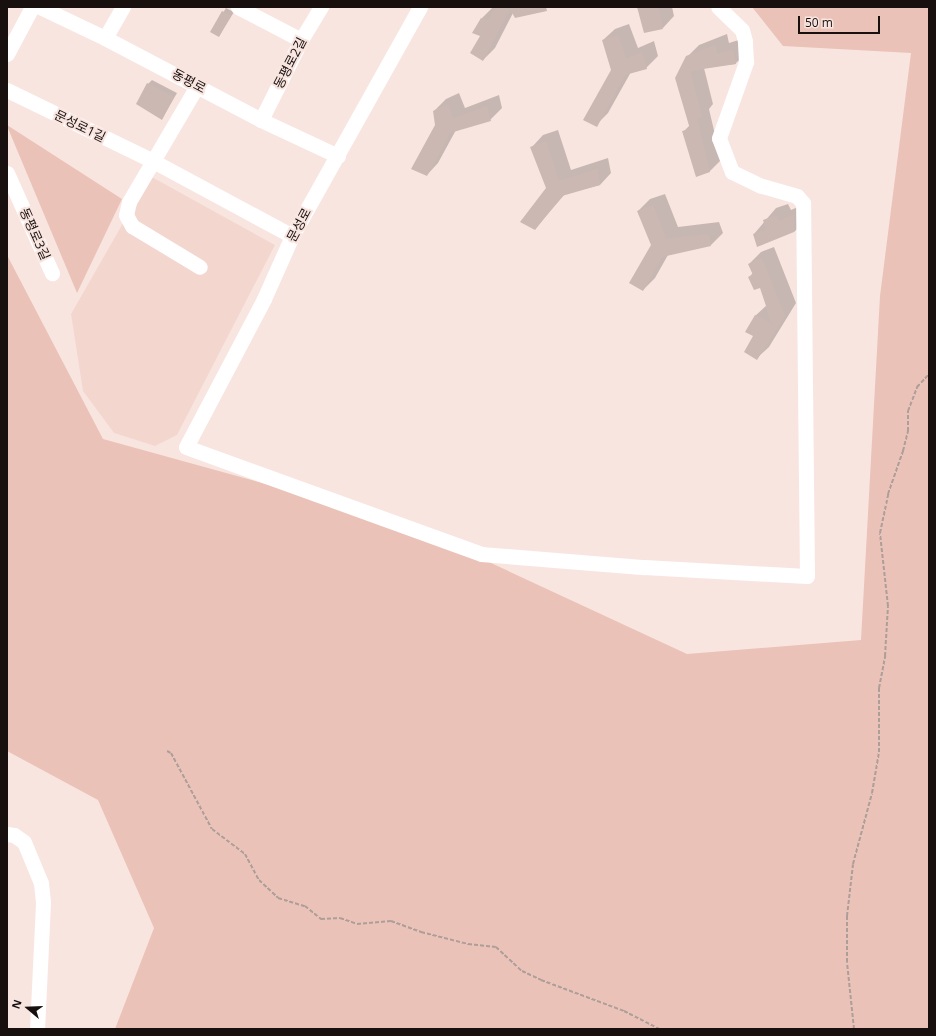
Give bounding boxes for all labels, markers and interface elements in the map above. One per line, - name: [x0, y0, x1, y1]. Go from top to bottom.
- scale bar: [800, 8, 882, 34]
- text: 50 m: [805, 14, 833, 31]
- street label: 동평로2길: [271, 35, 309, 91]
- street label: 동평로: [169, 66, 209, 96]
- street label: 문성로1길: [52, 107, 108, 145]
- street label: 문성로: [284, 205, 314, 245]
- street label: 동평로3길: [17, 206, 53, 262]
- north arrow: [8, 988, 48, 1028]
- text: N: [8, 997, 25, 1011]

